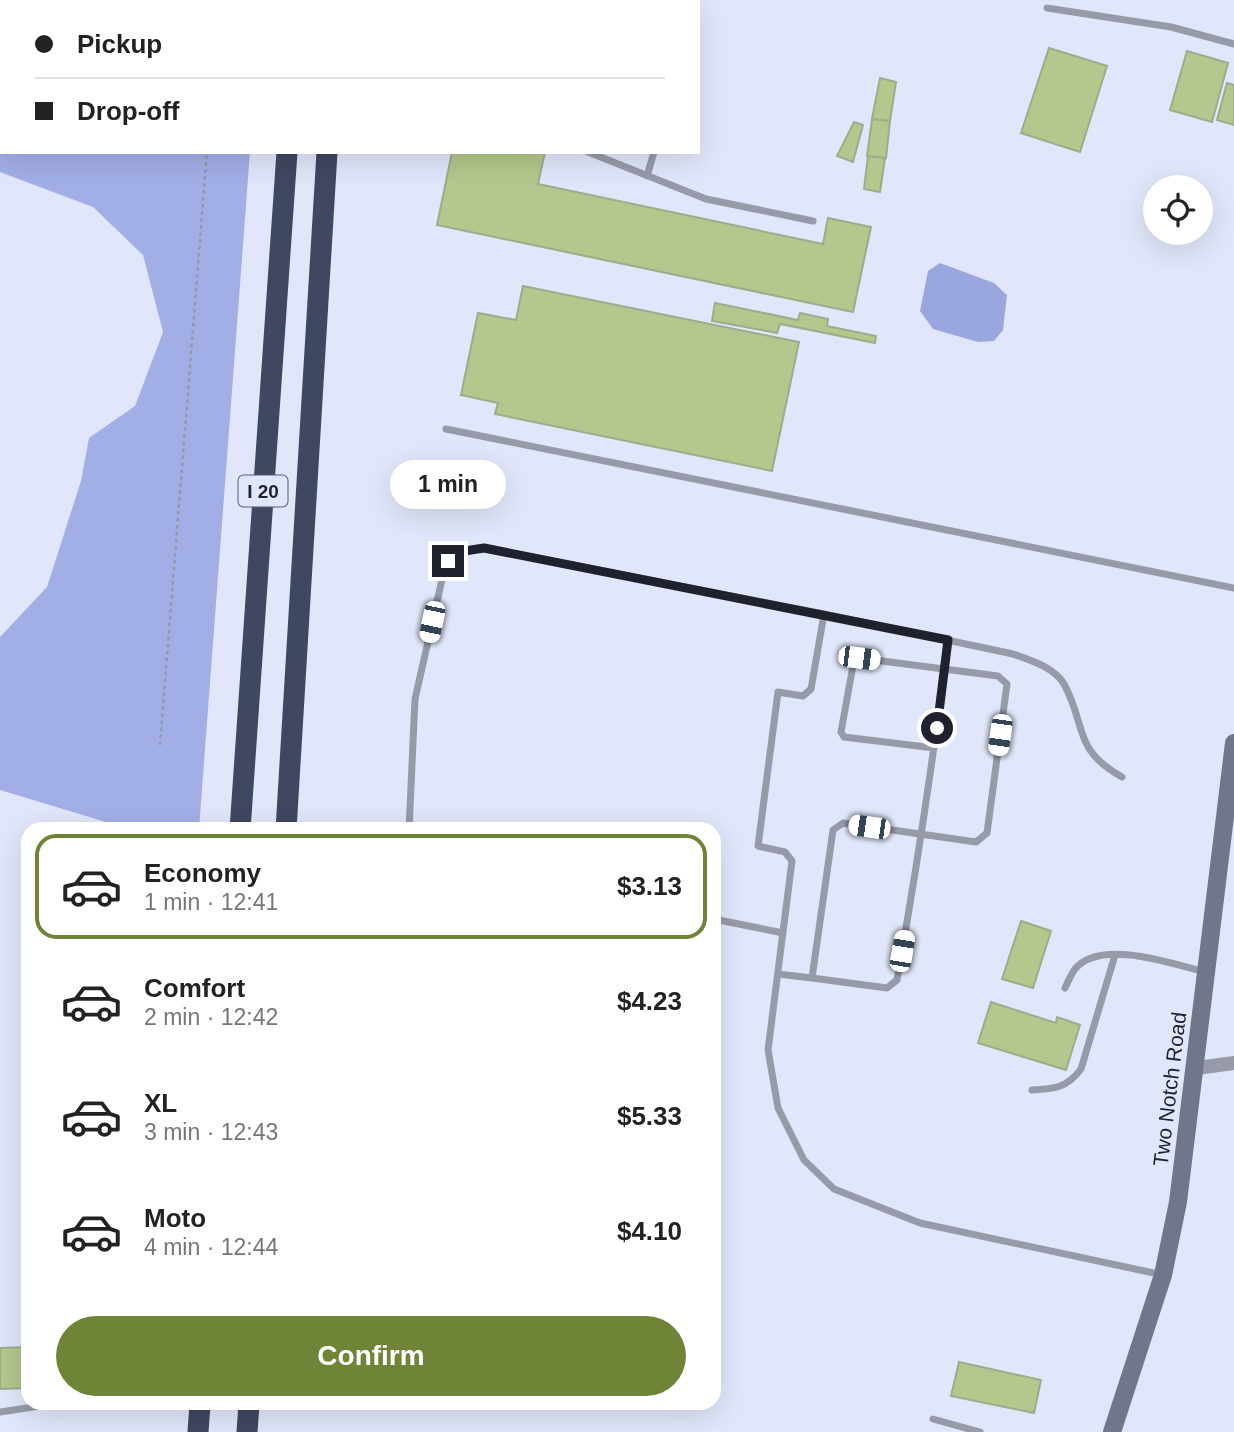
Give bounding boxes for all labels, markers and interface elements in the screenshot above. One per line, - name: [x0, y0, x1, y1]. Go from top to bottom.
- text: Pickup: [77, 29, 162, 59]
- text: Drop-off: [77, 96, 180, 126]
- map controls: [1143, 175, 1213, 245]
- button: locate: [1143, 175, 1213, 245]
- callout: 1 min: [390, 460, 506, 508]
- text: 1 min: [418, 471, 478, 497]
- road number: I 20: [238, 476, 288, 506]
- route end: [432, 545, 464, 577]
- car: [418, 599, 447, 645]
- car: [837, 645, 882, 671]
- route start: [921, 712, 953, 744]
- car: [987, 713, 1014, 757]
- car: [847, 814, 892, 840]
- icon: car: [60, 855, 123, 918]
- text: Economy: [144, 858, 261, 888]
- text: $3.13: [617, 871, 682, 901]
- text: 1 min · 12:41: [144, 889, 278, 915]
- car: [889, 928, 916, 974]
- icon: car: [60, 970, 123, 1033]
- text: Comfort: [144, 973, 245, 1003]
- text: $4.23: [617, 986, 682, 1016]
- text: 2 min · 12:42: [144, 1004, 278, 1030]
- street label: Two Notch Road: [1149, 1010, 1190, 1167]
- icon: car: [60, 1085, 123, 1148]
- text: XL: [144, 1088, 177, 1118]
- text: $5.33: [617, 1101, 682, 1131]
- text: 3 min · 12:43: [144, 1119, 278, 1145]
- icon: car: [60, 1200, 123, 1263]
- text: Moto: [144, 1203, 206, 1233]
- text: $4.10: [617, 1216, 682, 1246]
- text: 4 min · 12:44: [144, 1234, 278, 1260]
- button: Confirm: [56, 1316, 686, 1396]

